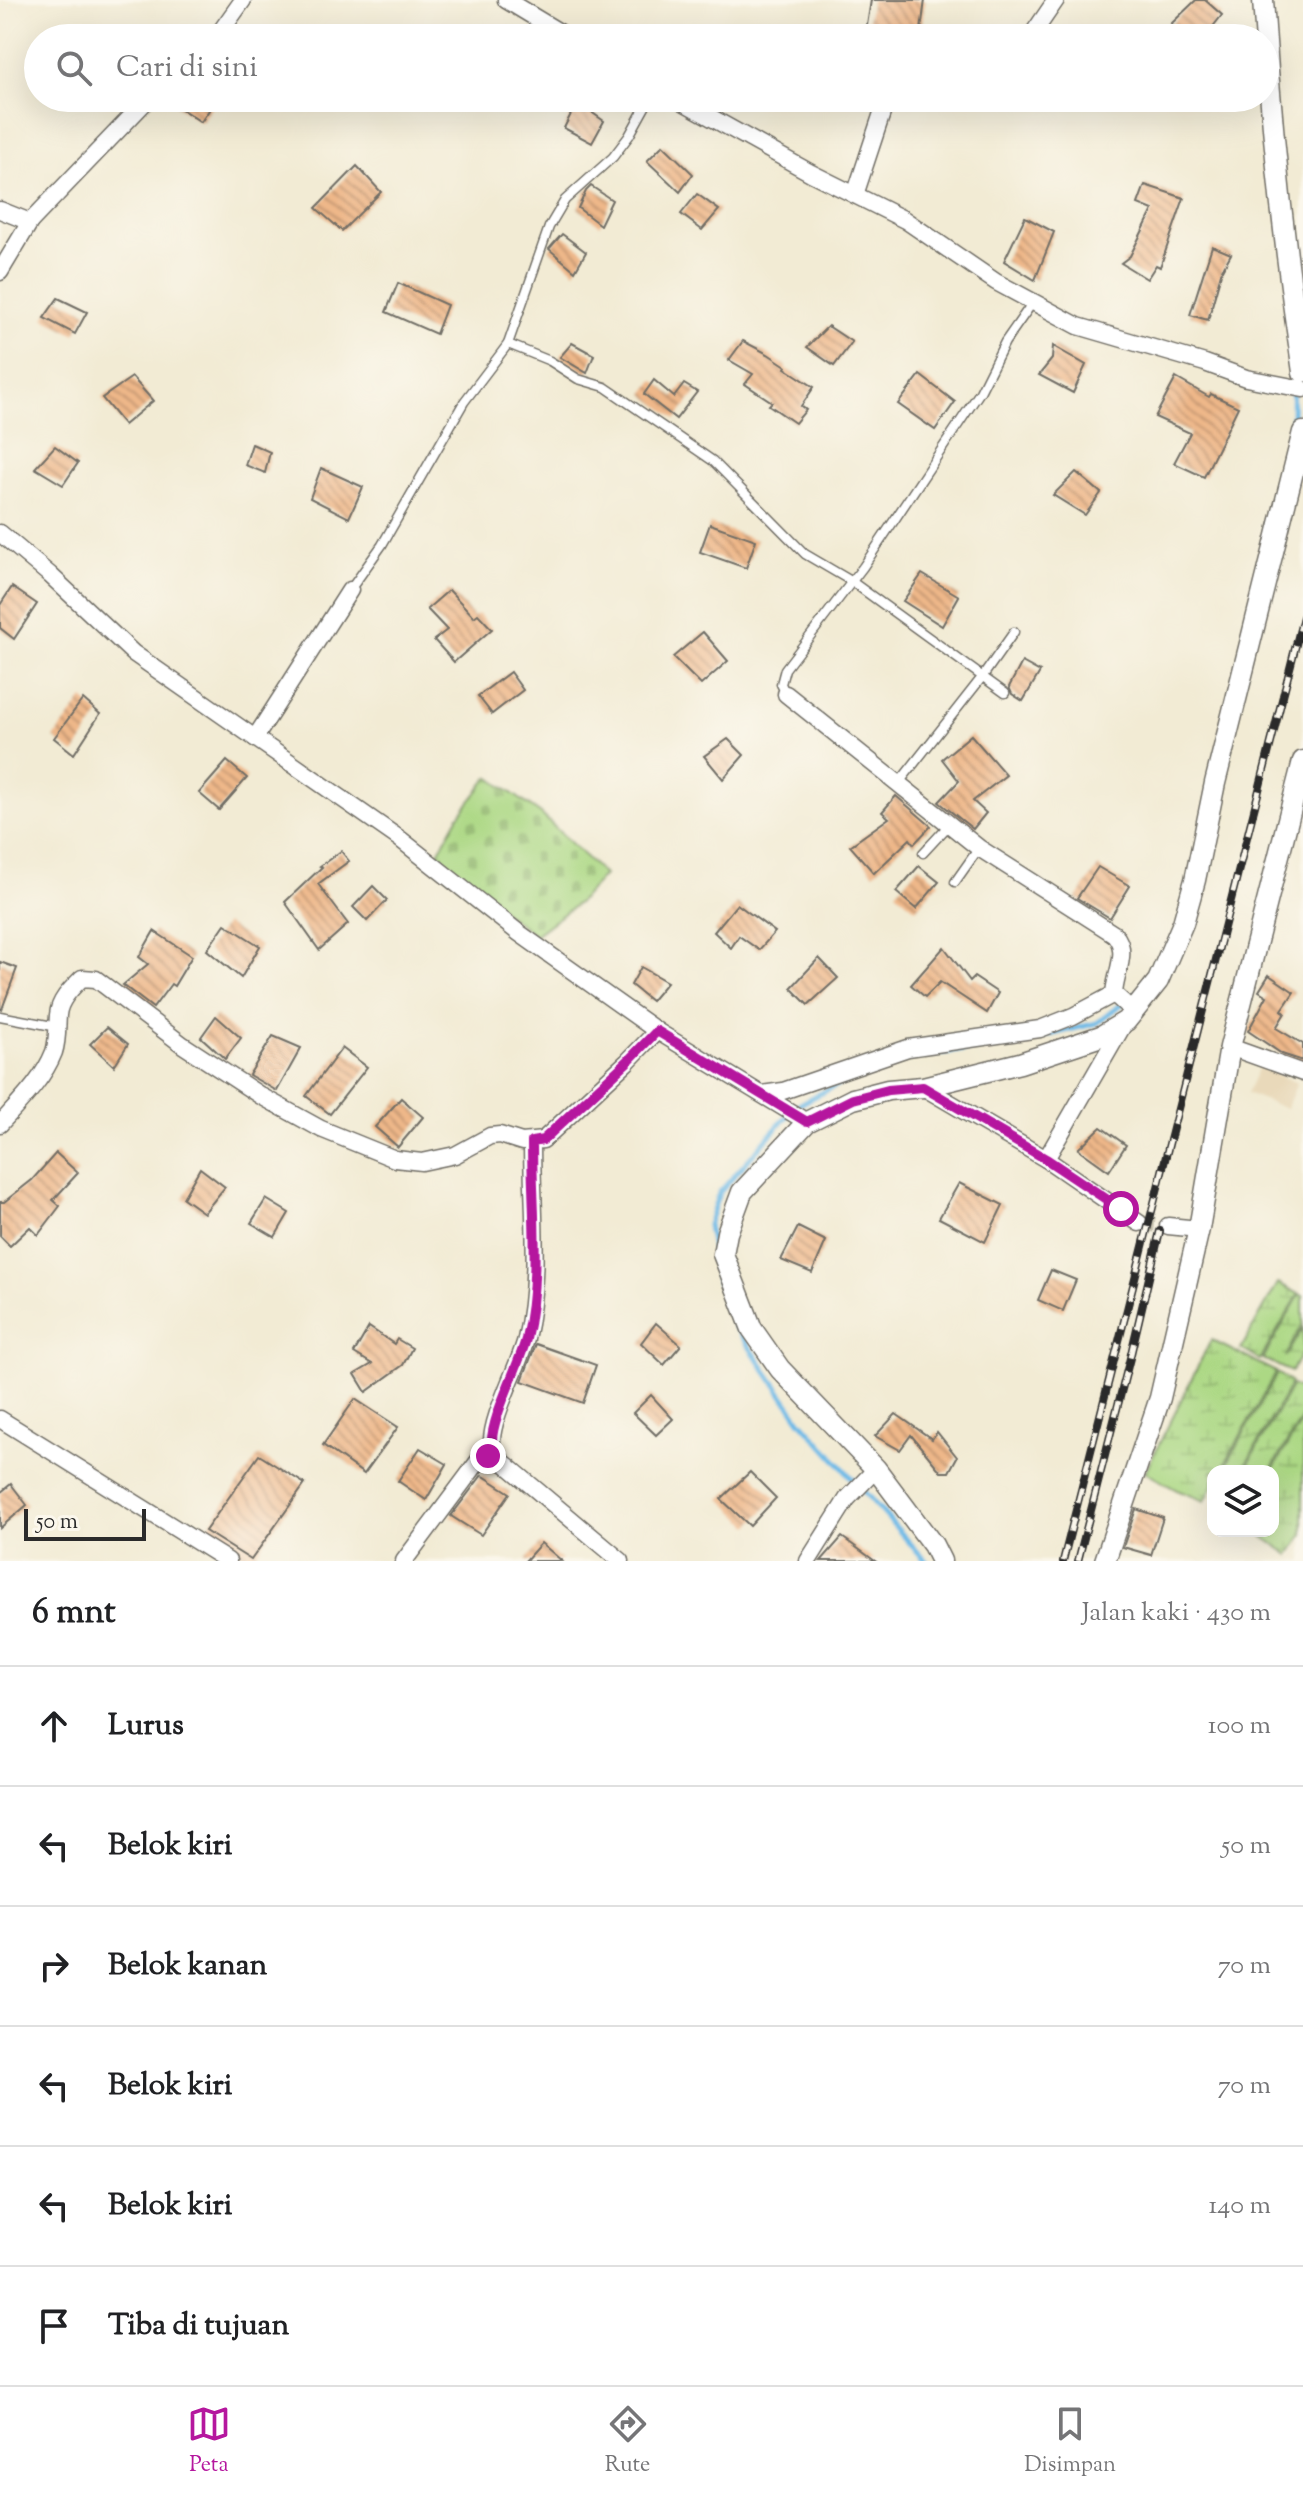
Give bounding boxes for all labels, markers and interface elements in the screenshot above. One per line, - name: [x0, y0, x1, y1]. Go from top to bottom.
- search box: [24, 24, 1279, 112]
- icon: search: [52, 46, 96, 90]
- text: Cari di sini: [116, 47, 258, 90]
- route start: [1103, 1191, 1139, 1227]
- route end: [470, 1438, 506, 1474]
- map controls: [1207, 1465, 1279, 1537]
- button: layers: [1207, 1465, 1279, 1537]
- scale bar: [24, 1505, 146, 1541]
- text: 50 m: [36, 1507, 78, 1539]
- text: 6 mnt: [32, 1589, 116, 1638]
- text: Jalan kaki · 430 m: [1082, 1595, 1271, 1632]
- icon: ahead: [32, 1704, 76, 1748]
- text: Lurus: [108, 1705, 184, 1748]
- text: 100 m: [1208, 1708, 1271, 1745]
- icon: left: [32, 1824, 76, 1868]
- text: Belok kiri: [108, 1825, 232, 1868]
- text: 50 m: [1221, 1828, 1271, 1865]
- icon: right: [32, 1944, 76, 1988]
- text: Belok kanan: [108, 1945, 267, 1988]
- text: 70 m: [1218, 1948, 1271, 1985]
- icon: left: [32, 2064, 76, 2108]
- text: Belok kiri: [108, 2065, 232, 2108]
- text: 70 m: [1218, 2068, 1271, 2105]
- icon: left: [32, 2184, 76, 2228]
- text: Belok kiri: [108, 2185, 232, 2228]
- text: 140 m: [1208, 2188, 1271, 2225]
- icon: arrive: [32, 2304, 76, 2348]
- text: Tiba di tujuan: [108, 2305, 289, 2348]
- tab: Peta: [187, 2402, 231, 2482]
- tab: Rute: [605, 2402, 650, 2482]
- tab: Disimpan: [1024, 2402, 1116, 2482]

